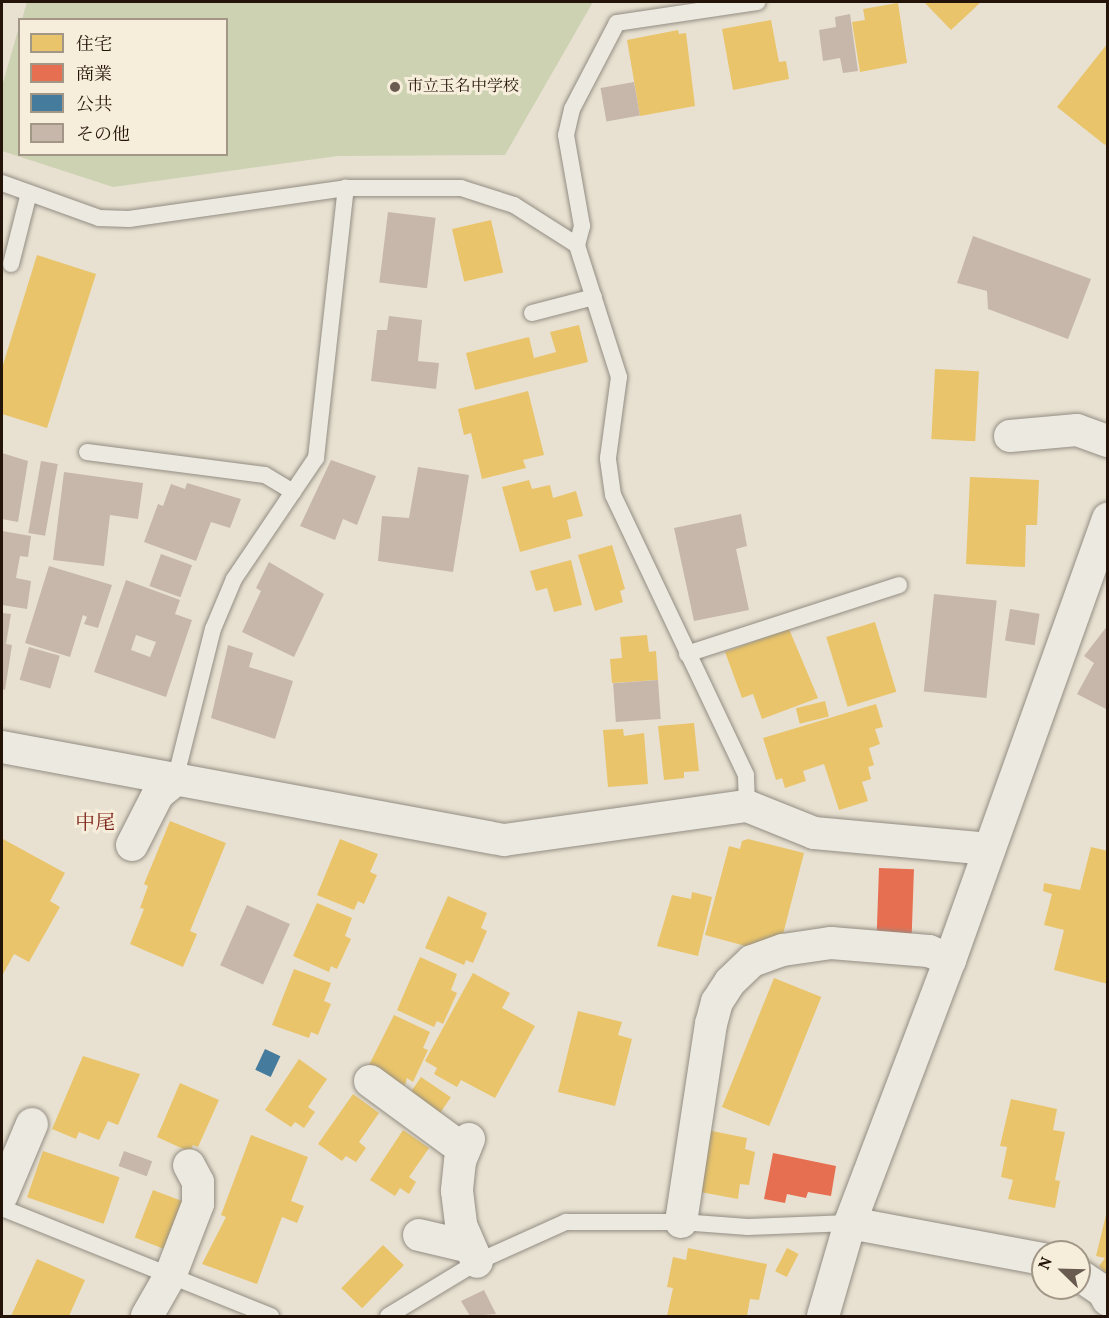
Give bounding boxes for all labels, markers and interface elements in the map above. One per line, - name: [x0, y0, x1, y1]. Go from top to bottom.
- legend: [18, 18, 228, 156]
- text: 住宅: [76, 33, 112, 58]
- text: 商業: [76, 63, 112, 88]
- place label: 市立玉名中学校: [407, 77, 519, 97]
- marker: 市立玉名中学校: [388, 80, 402, 94]
- text: 公共: [76, 93, 112, 118]
- text: その他: [76, 123, 130, 148]
- district label: 中尾: [75, 812, 115, 836]
- north arrow: [1031, 1240, 1091, 1300]
- text: N: [1034, 1254, 1059, 1273]

